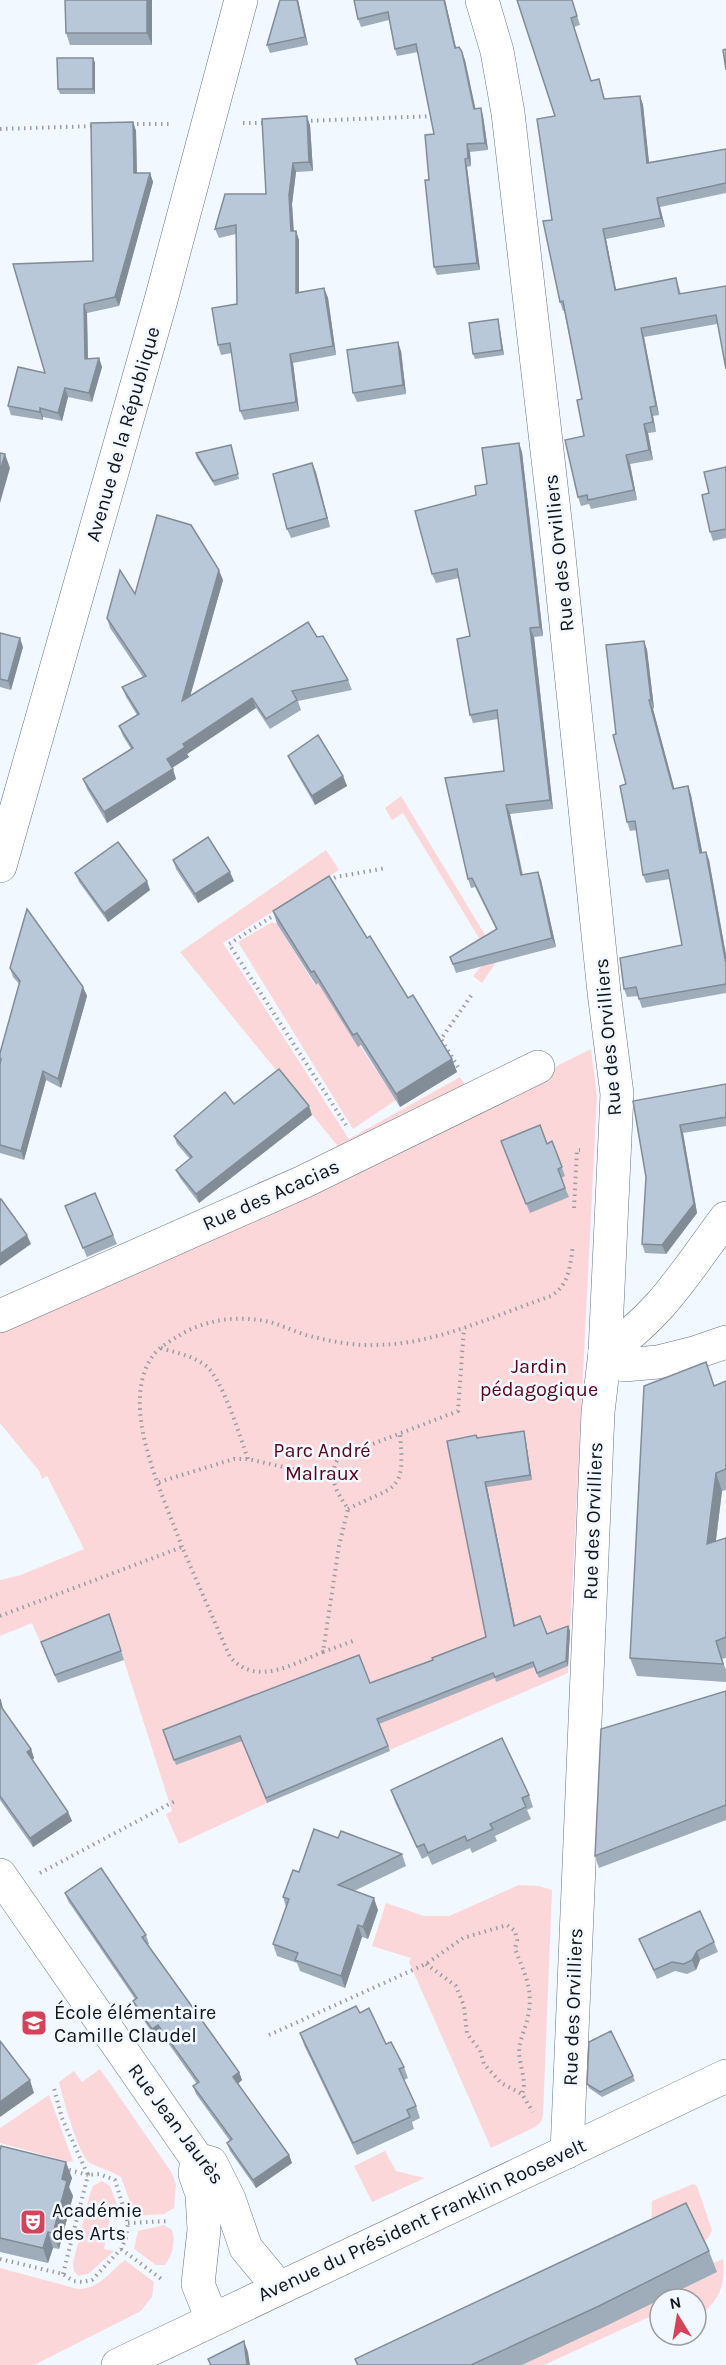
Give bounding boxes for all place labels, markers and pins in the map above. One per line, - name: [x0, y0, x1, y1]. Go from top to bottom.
- place label: École élémentaire Camille Claudel: [54, 2000, 216, 2047]
- school or university icon: École élémentaire Camille Claudel: [19, 2008, 49, 2038]
- place label: Académie des Arts: [52, 2199, 142, 2245]
- theatre icon: Académie des Arts: [18, 2207, 48, 2237]

